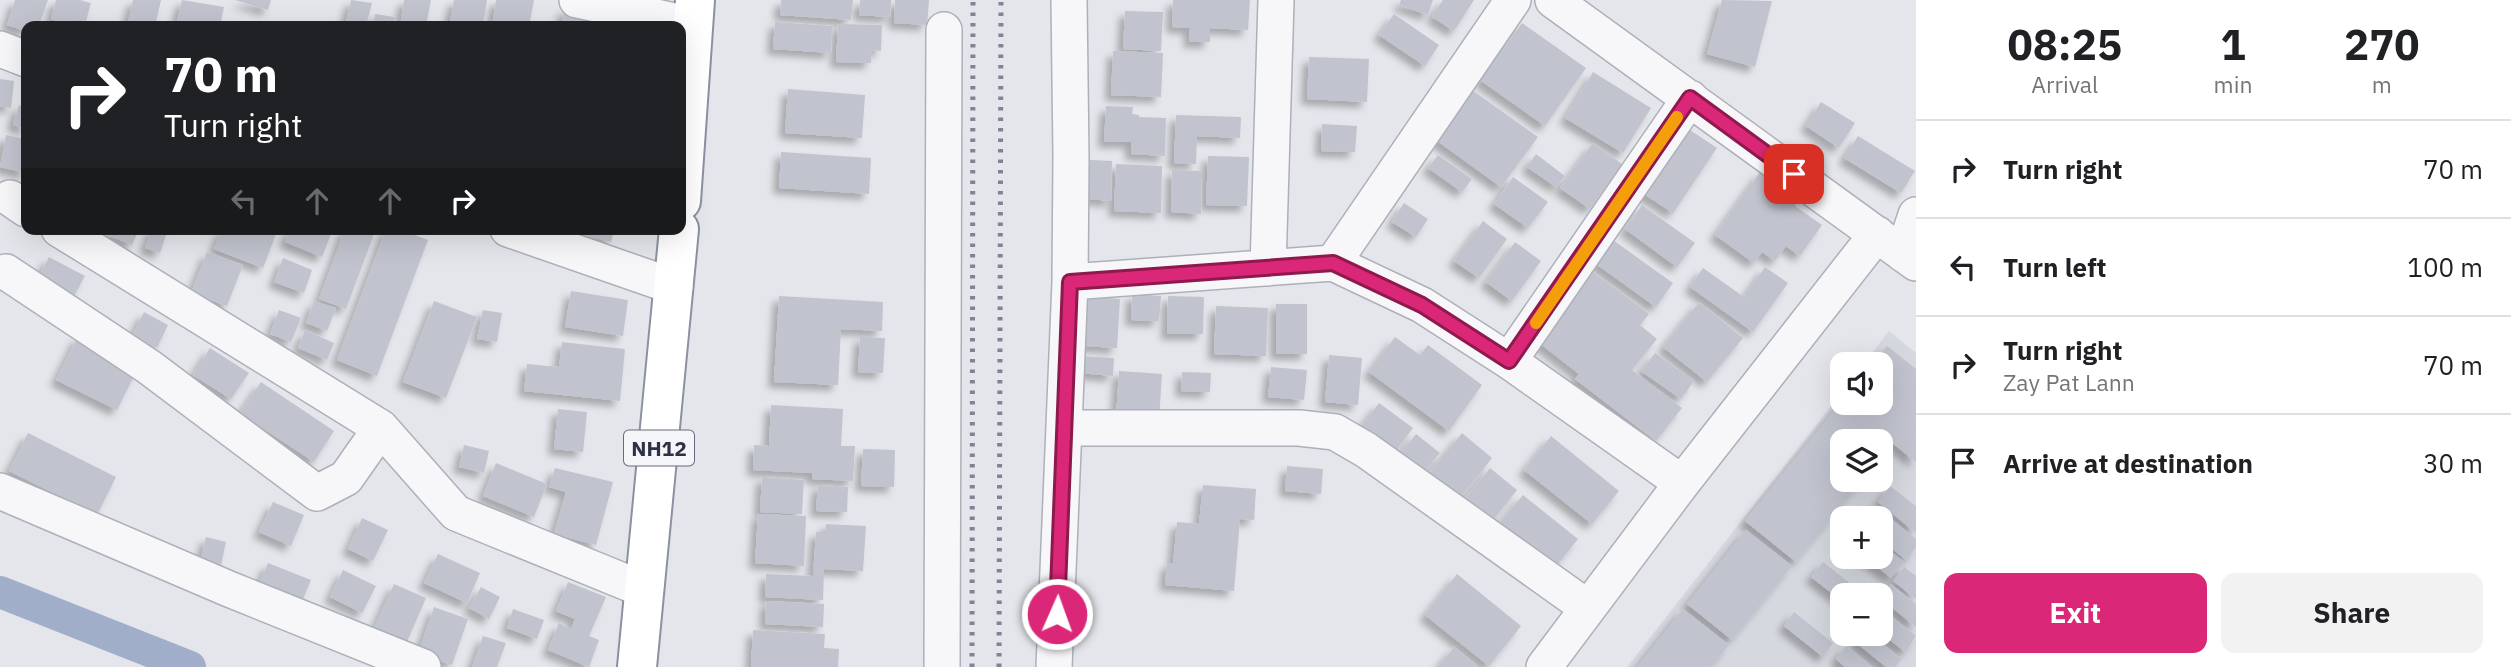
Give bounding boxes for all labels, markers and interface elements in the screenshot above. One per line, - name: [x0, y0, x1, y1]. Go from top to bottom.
- text: 08:25: [2007, 17, 2122, 72]
- text: 1: [2220, 17, 2246, 72]
- text: 270: [2344, 17, 2420, 72]
- text: 70 m: [164, 42, 278, 105]
- icon: right: [49, 49, 140, 140]
- text: Arrival: [2031, 69, 2098, 99]
- text: min: [2214, 69, 2252, 99]
- text: m: [2372, 69, 2392, 99]
- text: Turn right: [164, 104, 302, 146]
- pin: [1764, 144, 1824, 204]
- icon: right: [1944, 150, 1982, 188]
- text: Turn right: [2003, 152, 2122, 186]
- text: 70 m: [2423, 152, 2483, 186]
- icon: arrive: [1775, 155, 1813, 193]
- icon: left: [225, 182, 263, 220]
- icon: ahead: [298, 182, 336, 220]
- icon: ahead: [371, 182, 409, 220]
- icon: right: [444, 182, 482, 220]
- icon: left: [1944, 248, 1982, 286]
- text: Turn left: [2003, 250, 2106, 284]
- text: 100 m: [2407, 250, 2483, 284]
- text: Turn right: [2003, 333, 2122, 367]
- icon: right: [1944, 346, 1982, 384]
- text: 70 m: [2423, 348, 2483, 382]
- map controls: [1830, 352, 1893, 646]
- button: sound: [1830, 352, 1893, 415]
- text: Zay Pat Lann: [2003, 367, 2135, 397]
- button: layers: [1830, 429, 1893, 492]
- road number: NH12: [624, 430, 694, 466]
- icon: arrive: [1944, 444, 1982, 482]
- text: Arrive at destination: [2003, 446, 2253, 480]
- text: 30 m: [2423, 446, 2483, 480]
- button: +: [1830, 506, 1893, 569]
- button: Exit: [1944, 573, 2207, 653]
- button: Share: [2221, 573, 2483, 653]
- position arrow: [1020, 577, 1094, 651]
- button: −: [1830, 583, 1893, 646]

